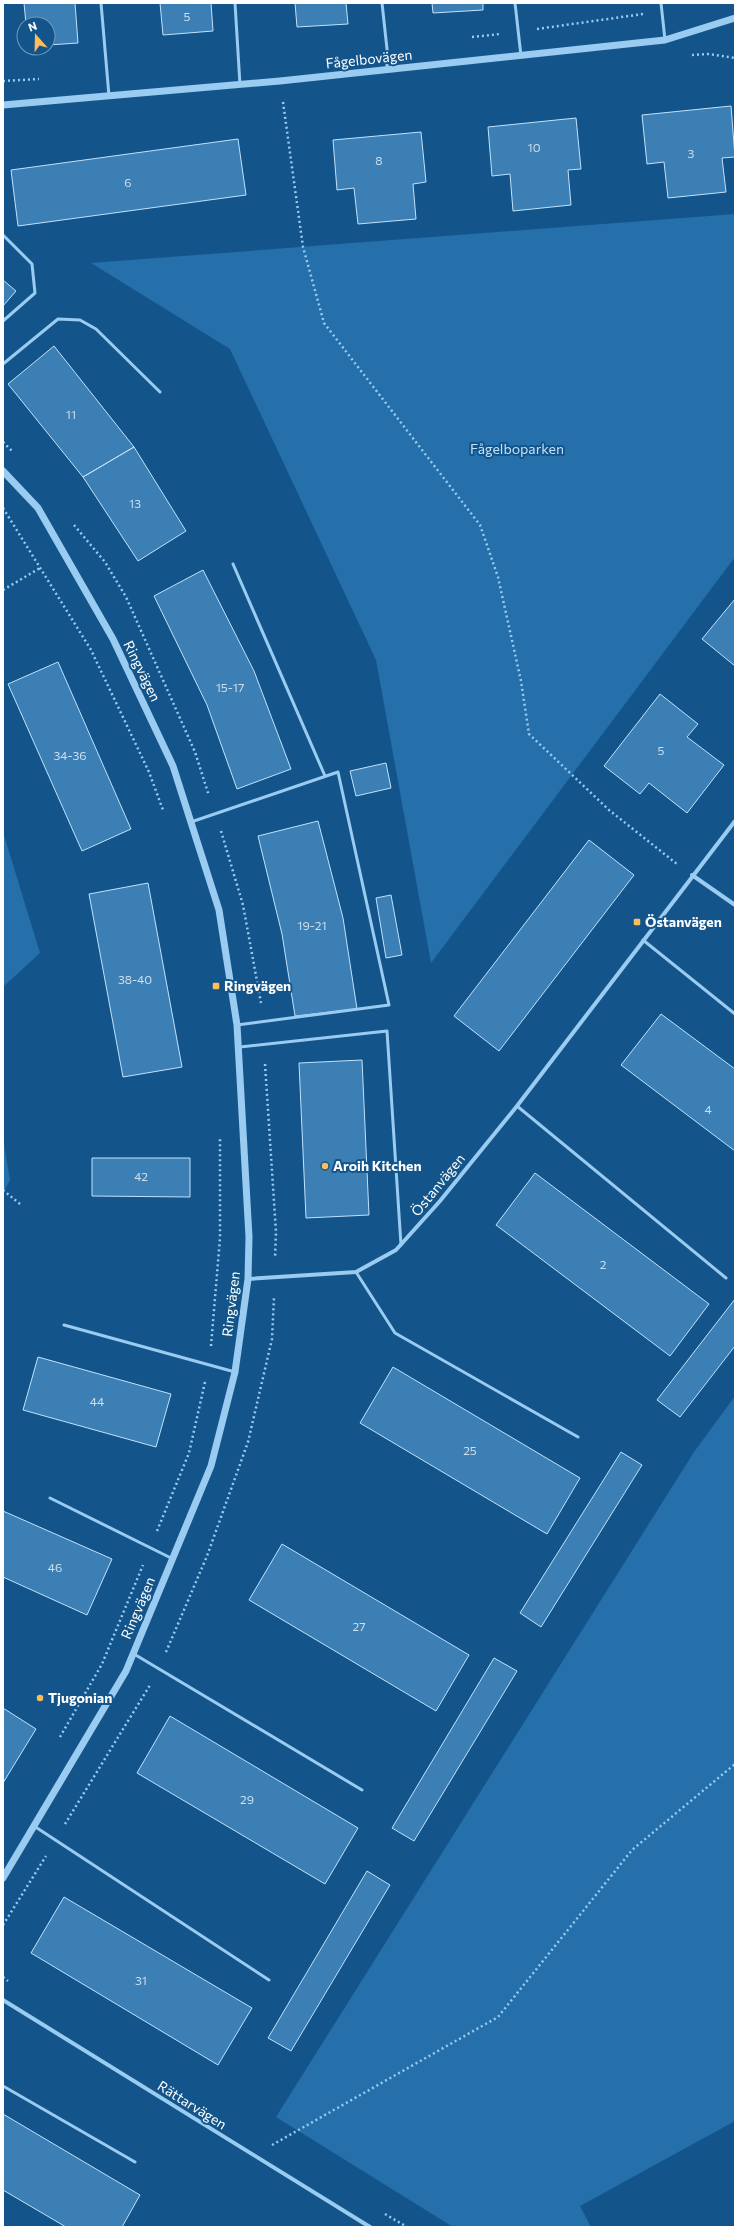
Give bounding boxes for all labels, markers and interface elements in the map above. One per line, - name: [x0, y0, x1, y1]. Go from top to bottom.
- house number: 5: [184, 9, 191, 23]
- north arrow: [16, 16, 56, 56]
- text: N: [26, 19, 39, 34]
- street label: Fågelbovägen: [325, 46, 413, 72]
- house number: 10: [528, 140, 541, 154]
- house number: 3: [688, 146, 695, 160]
- house number: 8: [375, 153, 383, 167]
- house number: 6: [124, 175, 132, 189]
- house number: 11: [66, 407, 76, 421]
- park label: Fågelboparken: [470, 440, 564, 457]
- house number: 13: [129, 496, 141, 510]
- street label: Ringvägen: [120, 638, 165, 704]
- house number: 15-17: [216, 680, 244, 694]
- house number: 5: [658, 743, 665, 757]
- house number: 34-36: [53, 748, 87, 762]
- place label: Östanvägen: [645, 913, 722, 930]
- marker: Östanvägen: [632, 917, 642, 927]
- house number: 19-21: [297, 918, 327, 932]
- house number: 38-40: [118, 972, 152, 986]
- place label: Ringvägen: [224, 977, 291, 994]
- marker: Ringvägen: [211, 981, 221, 991]
- house number: 4: [704, 1102, 712, 1116]
- street label: Östanvägen: [407, 1150, 468, 1220]
- place label: Aroih Kitchen: [333, 1157, 422, 1174]
- marker: Aroih Kitchen: [320, 1161, 330, 1171]
- house number: 42: [134, 1169, 148, 1183]
- house number: 2: [600, 1257, 607, 1271]
- street label: Ringvägen: [218, 1270, 243, 1338]
- house number: 44: [90, 1394, 104, 1408]
- house number: 25: [463, 1443, 477, 1457]
- house number: 46: [48, 1560, 62, 1574]
- street label: Ringvägen: [117, 1574, 158, 1641]
- house number: 27: [353, 1619, 365, 1633]
- place label: Tjugonian: [48, 1689, 112, 1706]
- marker: Tjugonian: [35, 1693, 45, 1703]
- house number: 29: [240, 1792, 254, 1806]
- house number: 31: [135, 1973, 147, 1987]
- street label: Rättarvägen: [155, 2077, 230, 2132]

